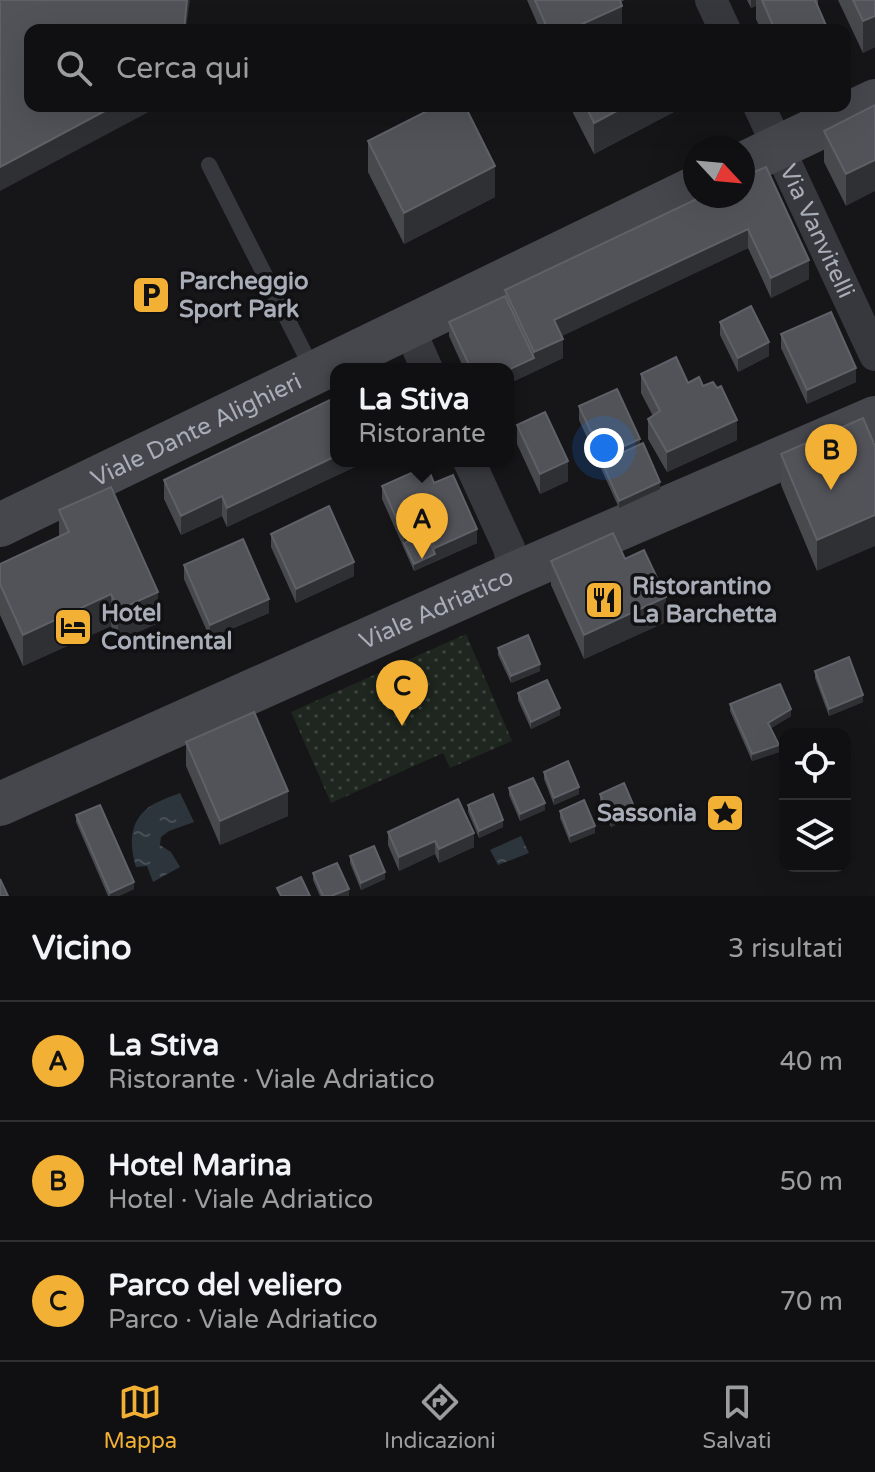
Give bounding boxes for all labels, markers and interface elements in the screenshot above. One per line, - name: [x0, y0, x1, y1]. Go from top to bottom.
- search box: [24, 24, 851, 112]
- icon: search: [52, 46, 96, 90]
- text: Cerca qui: [116, 50, 250, 87]
- north arrow: [683, 136, 755, 208]
- street label: Via Vanvitelli: [773, 160, 861, 303]
- place label: Parcheggio Sport Park: [179, 267, 309, 324]
- parking icon: Parcheggio Sport Park: [130, 274, 172, 316]
- popup: [330, 363, 514, 467]
- street label: Viale Dante Alighieri: [86, 367, 306, 494]
- text: La Stiva: [358, 381, 470, 418]
- text: Ristorante: [358, 418, 486, 449]
- pin: B: [805, 424, 857, 490]
- your location: [584, 428, 624, 468]
- pin: A: [396, 493, 448, 559]
- street label: Viale Adriatico: [355, 562, 518, 656]
- place label: Ristorantino La Barchetta: [632, 572, 777, 629]
- restaurant icon: Ristorantino La Barchetta: [583, 579, 625, 621]
- place label: Hotel Continental: [101, 599, 233, 656]
- hotel icon: Hotel Continental: [52, 606, 94, 648]
- pin: C: [376, 660, 428, 726]
- map controls: [779, 728, 851, 872]
- button: locate: [779, 728, 851, 800]
- place icon: Sassonia: [704, 792, 746, 834]
- place label: Sassonia: [597, 799, 697, 828]
- button: layers: [779, 800, 851, 872]
- text: Vicino: [32, 928, 132, 969]
- text: 3 risultati: [728, 933, 843, 964]
- text: La Stiva: [108, 1027, 219, 1064]
- text: A: [48, 1046, 68, 1077]
- text: 40 m: [780, 1046, 843, 1077]
- text: Ristorante · Viale Adriatico: [108, 1064, 435, 1095]
- text: Hotel Marina: [108, 1147, 292, 1184]
- text: B: [49, 1166, 67, 1197]
- text: 50 m: [780, 1166, 843, 1197]
- text: Hotel · Viale Adriatico: [108, 1184, 373, 1215]
- text: Parco del veliero: [108, 1267, 342, 1304]
- text: C: [49, 1286, 67, 1317]
- text: 70 m: [780, 1286, 843, 1317]
- text: Parco · Viale Adriatico: [108, 1304, 378, 1335]
- tab: Mappa: [103, 1380, 177, 1454]
- tab: Indicazioni: [384, 1380, 496, 1454]
- tab: Salvati: [703, 1380, 772, 1454]

